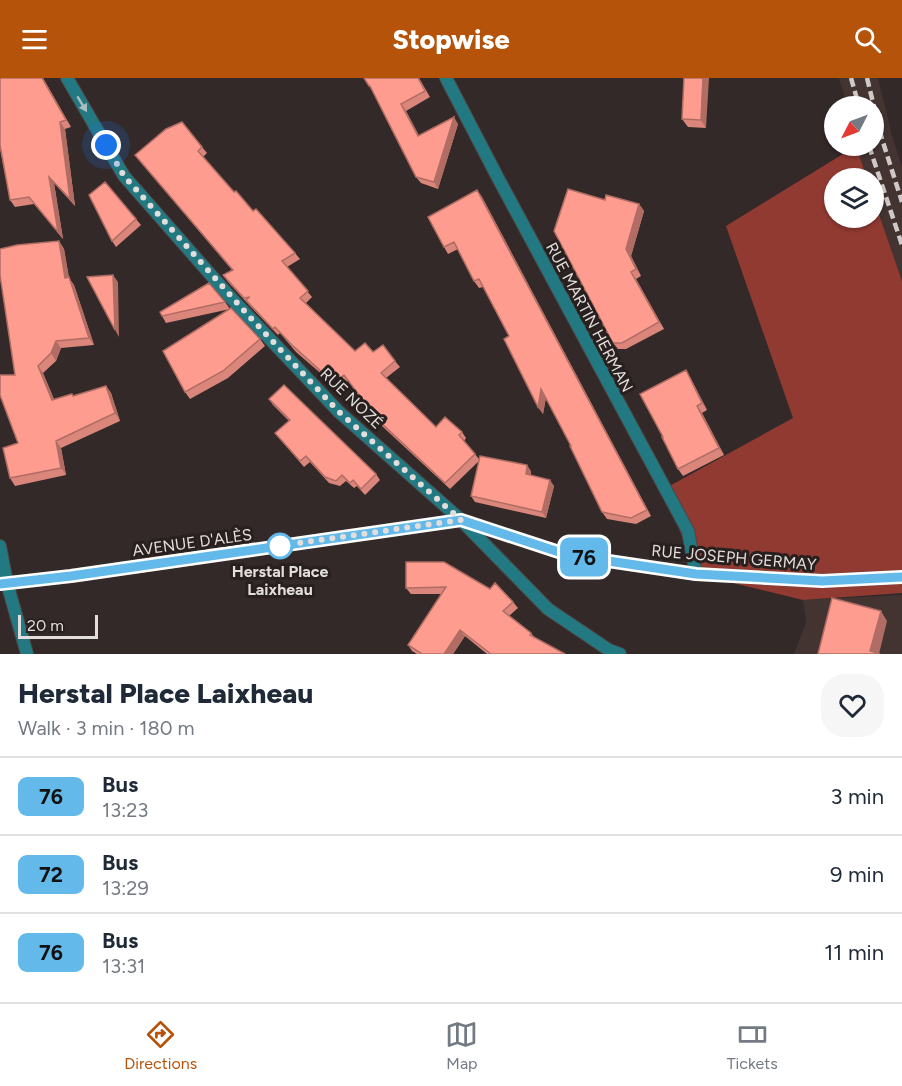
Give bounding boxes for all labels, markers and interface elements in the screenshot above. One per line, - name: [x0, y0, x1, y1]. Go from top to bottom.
- icon: menu: [18, 23, 51, 56]
- text: Stopwise: [392, 23, 510, 56]
- icon: search: [851, 23, 884, 56]
- one-way arrow: [77, 96, 88, 112]
- north arrow: [824, 96, 884, 156]
- map controls: [824, 96, 884, 228]
- your location: [91, 130, 121, 160]
- button: layers: [824, 168, 884, 228]
- street label: RUE MARTIN HERMAN: [542, 239, 637, 395]
- street label: RUE NOZÉ: [317, 364, 387, 433]
- street label: AVENUE D'ALÈS: [131, 525, 253, 560]
- marker: Herstal Place Laixheau: [267, 533, 293, 559]
- line badge: 76: [557, 538, 611, 576]
- street label: RUE JOSEPH GERMAY: [651, 541, 818, 574]
- text: 76: [572, 545, 596, 570]
- place label: Herstal Place Laixheau: [232, 562, 328, 599]
- scale bar: [18, 612, 98, 640]
- text: 20 m: [27, 616, 64, 635]
- button: heart: [821, 674, 884, 737]
- text: Herstal Place Laixheau: [18, 676, 313, 710]
- text: Walk · 3 min · 180 m: [18, 716, 195, 740]
- text: Bus: [102, 771, 138, 798]
- text: 3 min: [830, 783, 884, 810]
- text: 76: [39, 784, 63, 809]
- text: 13:23: [102, 798, 148, 822]
- text: Bus: [102, 849, 138, 876]
- text: 9 min: [830, 861, 884, 888]
- text: 72: [39, 862, 63, 887]
- text: 13:29: [102, 876, 149, 900]
- text: Bus: [102, 927, 138, 954]
- text: 11 min: [824, 939, 884, 966]
- text: 76: [39, 940, 63, 965]
- text: 13:31: [102, 954, 145, 978]
- tab: Directions: [124, 1018, 197, 1073]
- tab: Map: [445, 1018, 478, 1073]
- tab: Tickets: [727, 1018, 778, 1073]

